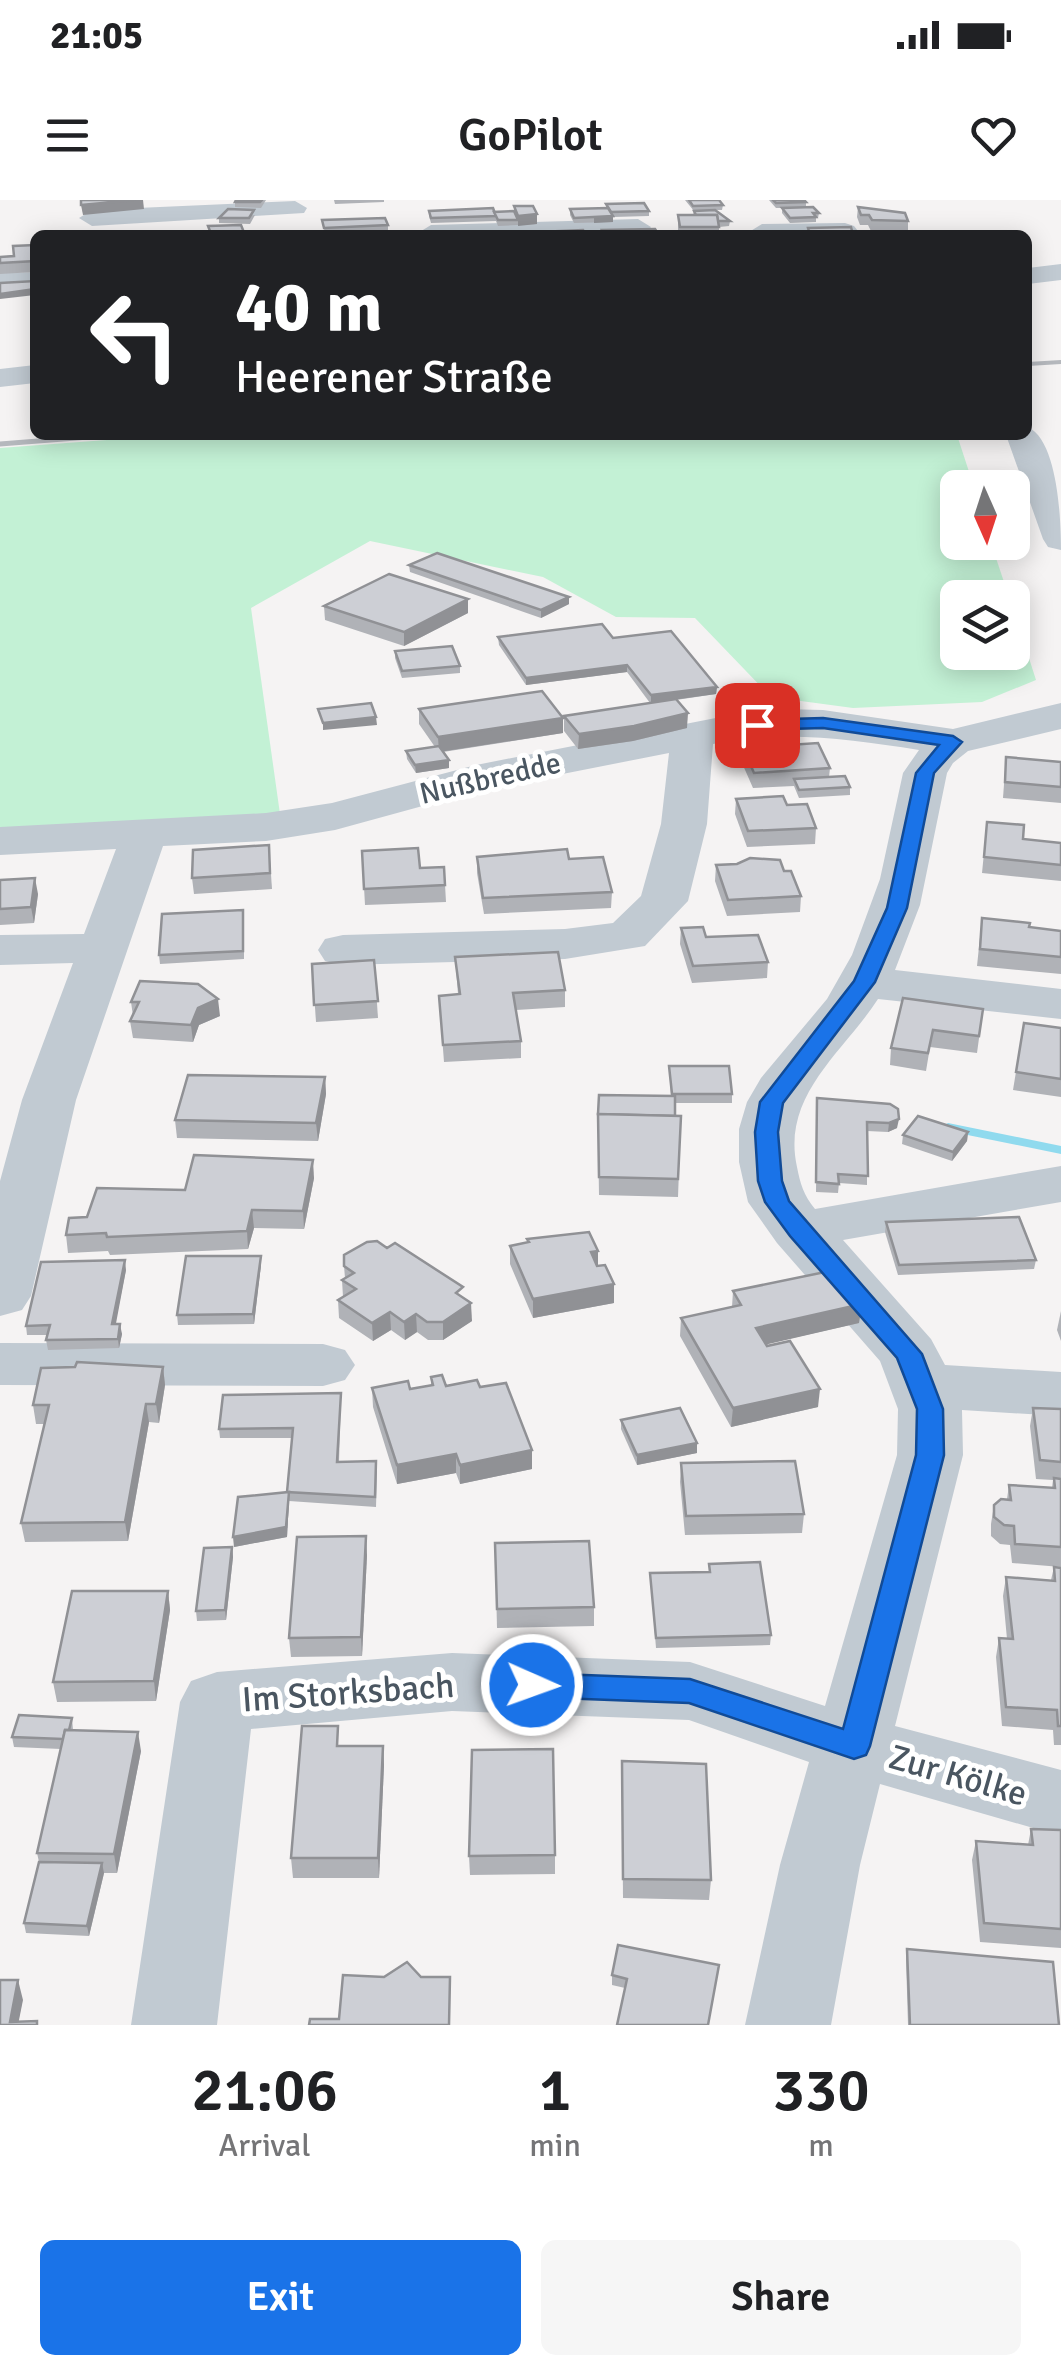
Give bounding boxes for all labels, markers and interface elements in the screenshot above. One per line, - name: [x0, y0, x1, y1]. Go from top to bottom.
- text: 21:05: [50, 12, 143, 59]
- icon: menu: [40, 108, 95, 163]
- text: GoPilot: [458, 108, 603, 163]
- icon: heart: [966, 108, 1021, 163]
- text: 40 m: [235, 264, 383, 350]
- icon: left: [70, 270, 200, 400]
- text: Heerener Straße: [235, 350, 553, 405]
- north arrow: [940, 470, 1030, 560]
- map controls: [940, 470, 1030, 670]
- button: layers: [940, 580, 1030, 670]
- pin: [715, 683, 800, 768]
- icon: arrive: [730, 698, 785, 753]
- street label: Nußbredde: [416, 744, 564, 813]
- position arrow: [480, 1633, 584, 1737]
- street label: Im Storksbach: [240, 1664, 456, 1721]
- street label: Zur Kölke: [884, 1735, 1032, 1816]
- text: 21:06: [191, 2054, 338, 2128]
- text: 1: [539, 2054, 571, 2128]
- text: 330: [772, 2054, 870, 2128]
- text: Arrival: [219, 2126, 311, 2165]
- text: min: [529, 2126, 581, 2165]
- text: m: [808, 2126, 834, 2165]
- button: Exit: [40, 2240, 521, 2355]
- button: Share: [541, 2240, 1021, 2355]

